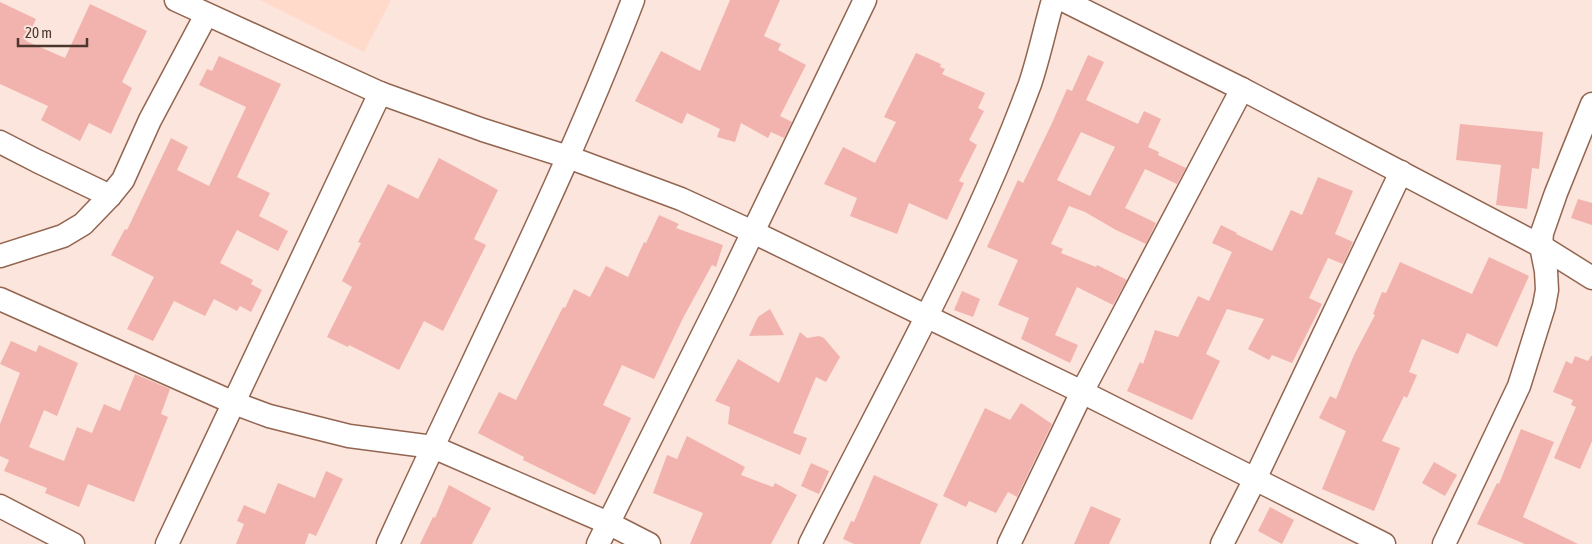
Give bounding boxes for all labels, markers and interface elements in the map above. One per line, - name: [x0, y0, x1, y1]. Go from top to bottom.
- scale bar: [18, 15, 86, 47]
- text: 20 m: [25, 24, 52, 41]

